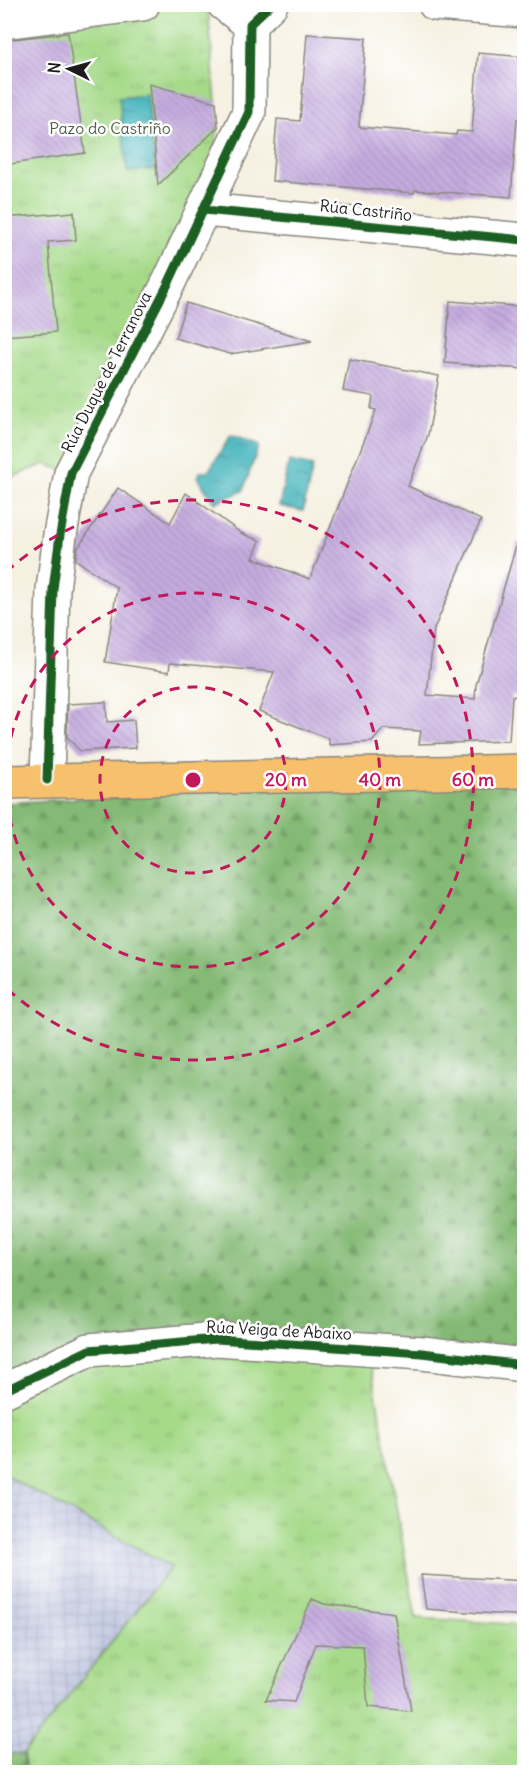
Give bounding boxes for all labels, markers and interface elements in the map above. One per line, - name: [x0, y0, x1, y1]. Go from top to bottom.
- north arrow: [39, 39, 99, 99]
- text: N: [44, 61, 65, 74]
- park label: Pazo do Castriño: [49, 118, 171, 138]
- street label: Rúa Castriño: [319, 195, 413, 225]
- street label: Rúa Duque de Terranova: [57, 288, 155, 456]
- text: 20 m: [265, 768, 307, 791]
- text: 40 m: [359, 768, 401, 791]
- text: 60 m: [452, 768, 494, 791]
- centre of rings: [183, 770, 203, 790]
- street label: Rúa Veiga de Abaixo: [206, 1316, 352, 1344]

